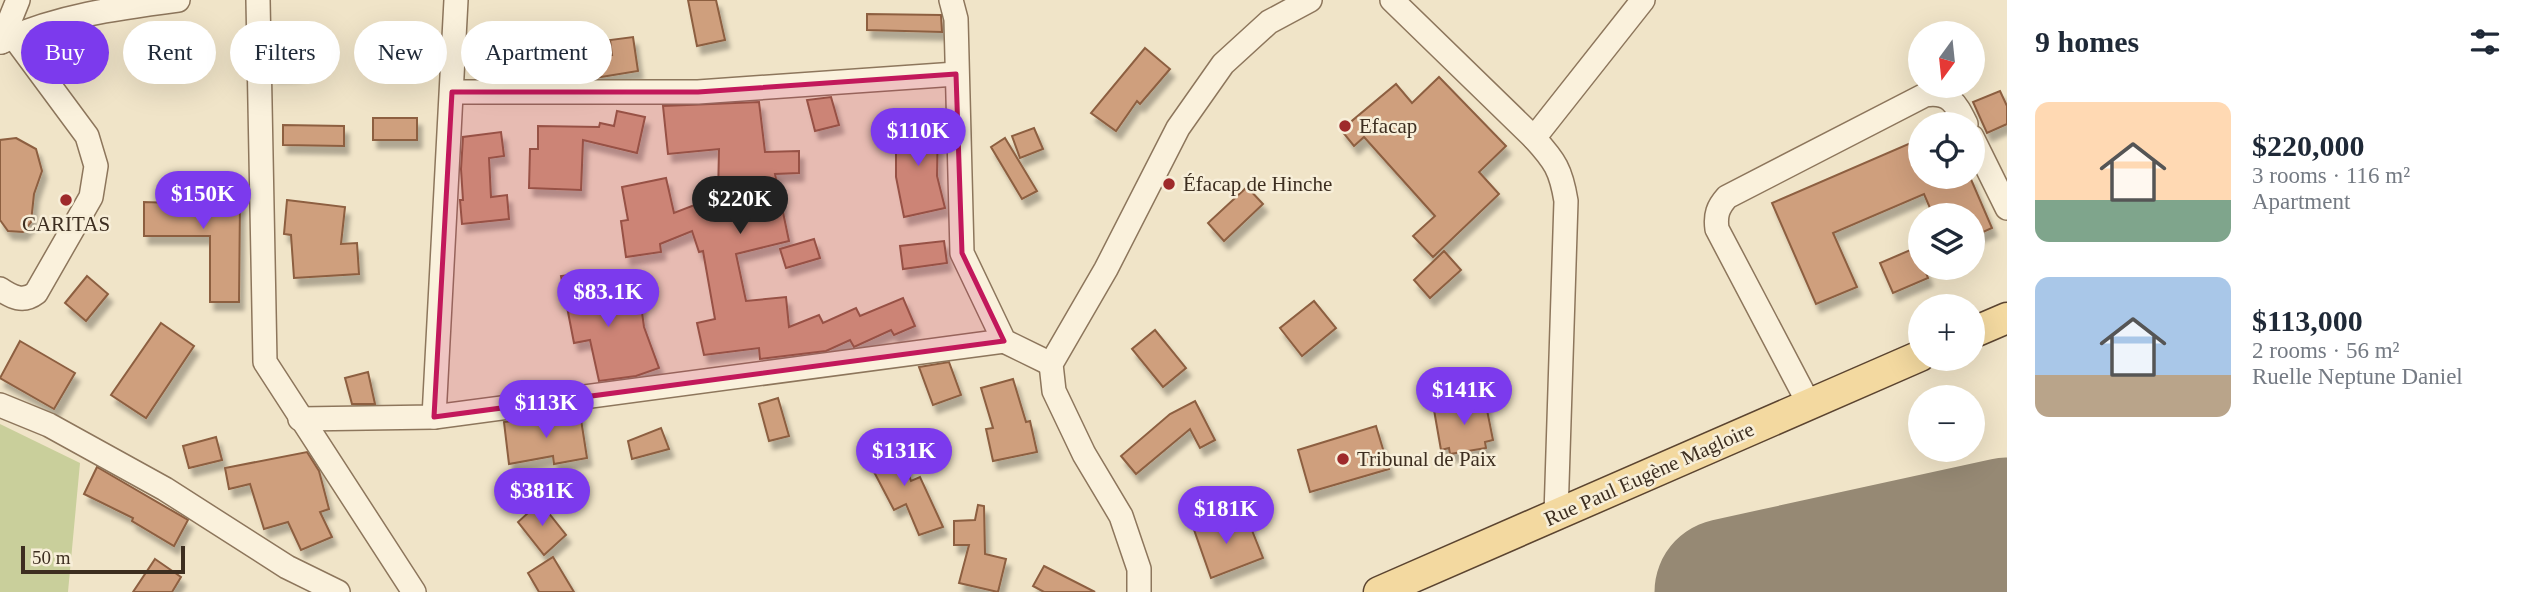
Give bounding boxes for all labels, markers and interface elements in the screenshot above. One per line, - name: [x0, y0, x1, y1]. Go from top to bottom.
- chip: Buy: [21, 21, 109, 84]
- chip: Rent: [123, 21, 216, 84]
- chip: Filters: [230, 21, 340, 84]
- chip: New: [354, 21, 447, 84]
- chip: Apartment: [461, 21, 612, 84]
- north arrow: [1908, 21, 1984, 98]
- map controls: [1908, 21, 1985, 462]
- icon: filters: [2466, 23, 2504, 61]
- text: 9 homes: [2035, 25, 2139, 58]
- pin: $110K: [869, 108, 967, 168]
- button: locate: [1908, 112, 1985, 189]
- place label: Efacap: [1359, 114, 1417, 138]
- text: $110K: [887, 118, 949, 143]
- marker: Efacap: [1337, 118, 1353, 134]
- text: $220,000: [2252, 129, 2365, 162]
- icon: home: [2091, 130, 2175, 214]
- text: 3 rooms · 116 m²: [2252, 163, 2410, 188]
- pin: $150K: [154, 172, 252, 231]
- place label: Éfacap de Hinche: [1183, 172, 1332, 196]
- pin: $220K: [691, 176, 789, 236]
- marker: Éfacap de Hinche: [1161, 176, 1177, 192]
- text: $150K: [171, 181, 235, 206]
- text: $220K: [708, 186, 772, 211]
- text: Apartment: [2252, 189, 2350, 214]
- marker: CARITAS: [58, 192, 74, 208]
- button: layers: [1908, 203, 1985, 280]
- place label: CARITAS: [22, 212, 110, 236]
- pin: $83.1K: [551, 270, 665, 329]
- text: $83.1K: [573, 279, 643, 304]
- button: +: [1908, 294, 1985, 371]
- text: $113,000: [2252, 304, 2363, 337]
- icon: home: [2091, 305, 2175, 389]
- text: 2 rooms · 56 m²: [2252, 338, 2399, 363]
- text: Ruelle Neptune Daniel: [2252, 364, 2463, 389]
- pin: $141K: [1415, 368, 1513, 427]
- text: $141K: [1432, 377, 1496, 402]
- pin: $113K: [497, 380, 595, 440]
- button: −: [1908, 385, 1985, 462]
- text: $113K: [515, 390, 577, 415]
- street label: Rue Paul Eugène Magloire: [1540, 417, 1758, 531]
- pin: $131K: [855, 428, 953, 488]
- text: $131K: [872, 438, 936, 463]
- place label: Tribunal de Paix: [1357, 447, 1497, 471]
- marker: Tribunal de Paix: [1335, 451, 1351, 467]
- pin: $381K: [493, 468, 591, 528]
- text: $381K: [510, 478, 574, 503]
- pin: $181K: [1177, 486, 1275, 546]
- text: $181K: [1194, 496, 1258, 521]
- scale bar: [21, 543, 186, 575]
- text: 50 m: [32, 547, 71, 568]

